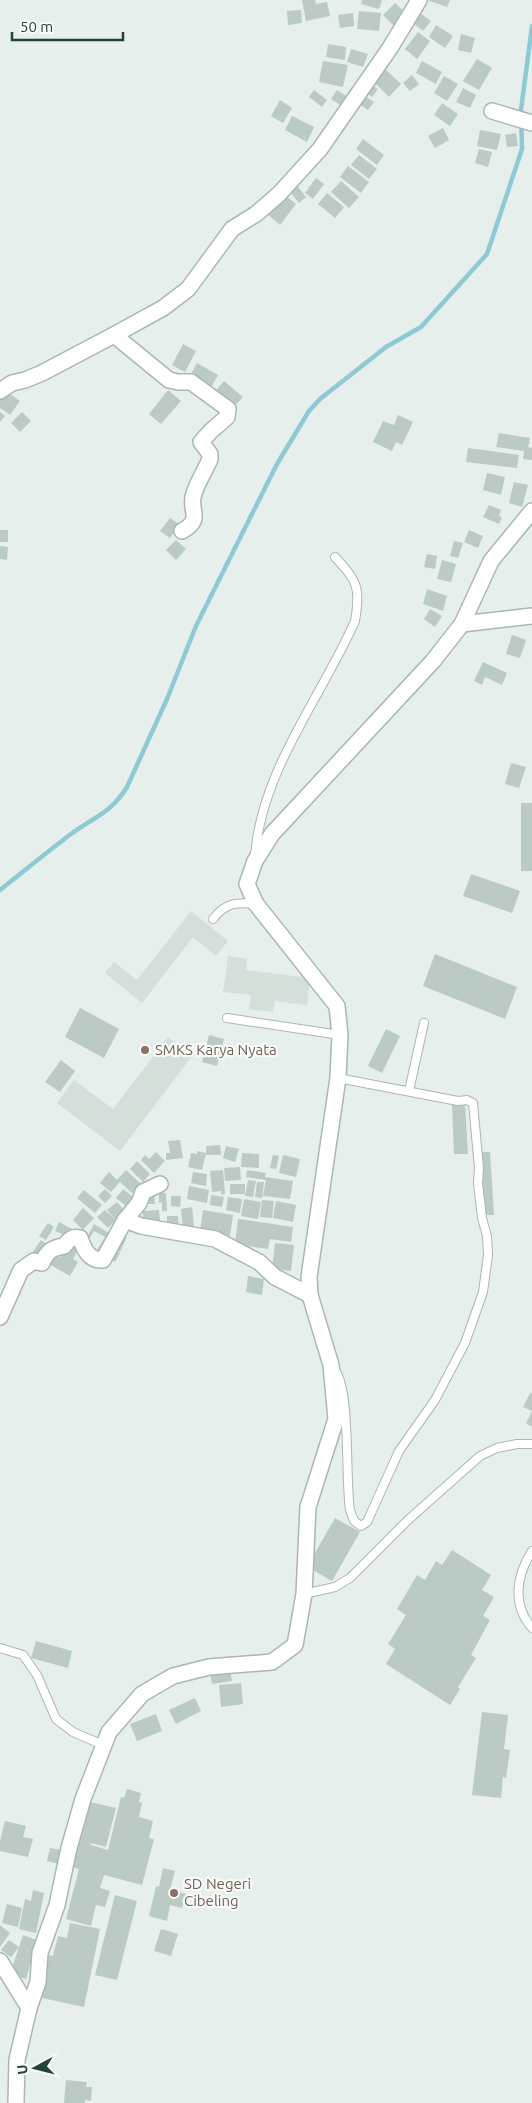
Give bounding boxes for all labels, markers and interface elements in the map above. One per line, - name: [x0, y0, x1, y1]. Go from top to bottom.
- scale bar: [12, 10, 124, 42]
- text: 50 m: [20, 18, 53, 35]
- place label: SMKS Karya Nyata: [155, 1041, 277, 1058]
- marker: SMKS Karya Nyata: [139, 1044, 151, 1056]
- place label: SD Negeri Cibeling: [184, 1875, 251, 1909]
- marker: SD Negeri Cibeling: [168, 1887, 180, 1899]
- north arrow: [10, 2043, 60, 2093]
- text: U: [14, 2064, 31, 2075]

